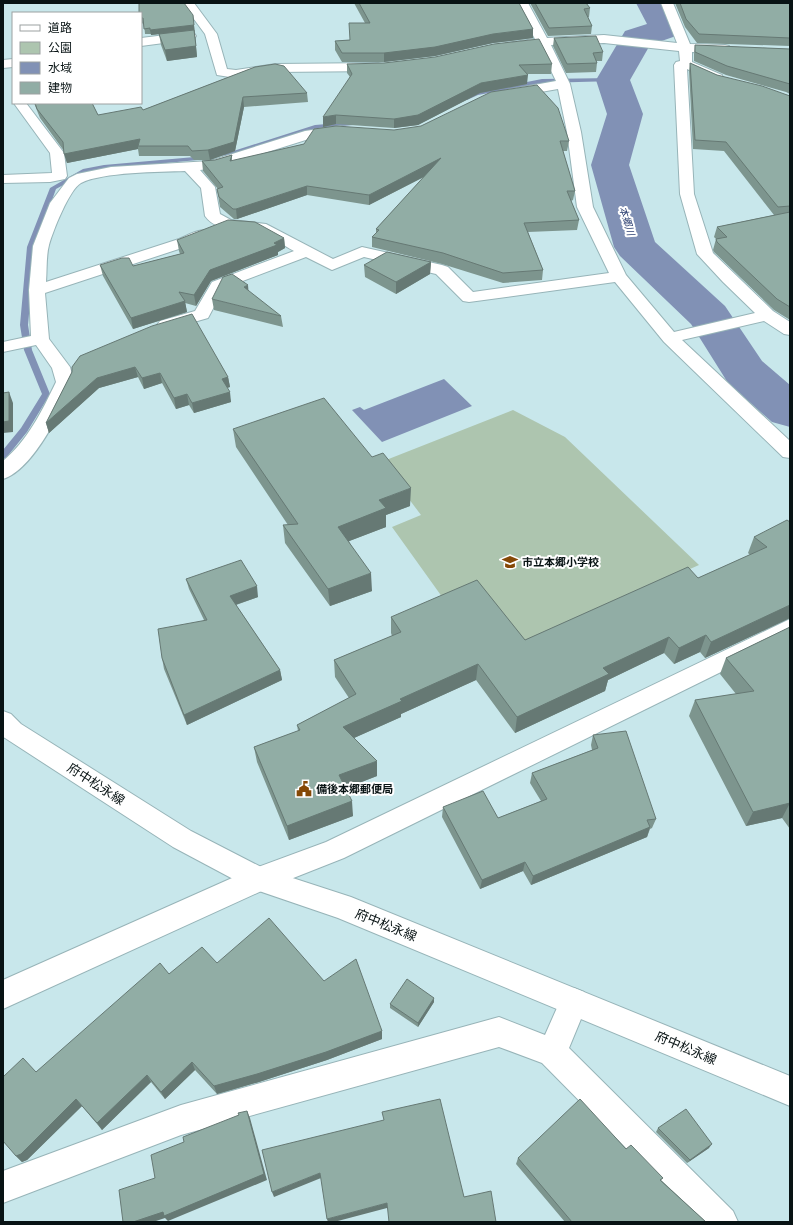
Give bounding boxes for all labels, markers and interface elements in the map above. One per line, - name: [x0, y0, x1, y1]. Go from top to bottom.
- legend: [12, 12, 142, 104]
- text: 道路: [48, 21, 72, 35]
- text: 公園: [48, 41, 72, 55]
- text: 水域: [48, 61, 72, 75]
- text: 建物: [48, 81, 72, 95]
- water label: 本郷川: [617, 205, 637, 238]
- school or university icon: 市立本郷小学校: [501, 553, 519, 571]
- place label: 市立本郷小学校: [522, 556, 599, 569]
- street label: 府中松永線: [65, 760, 127, 808]
- public building icon: 備後本郷郵便局: [295, 780, 313, 798]
- place label: 備後本郷郵便局: [316, 783, 393, 796]
- street label: 府中松永線: [353, 906, 419, 944]
- street label: 府中松永線: [653, 1028, 719, 1068]

